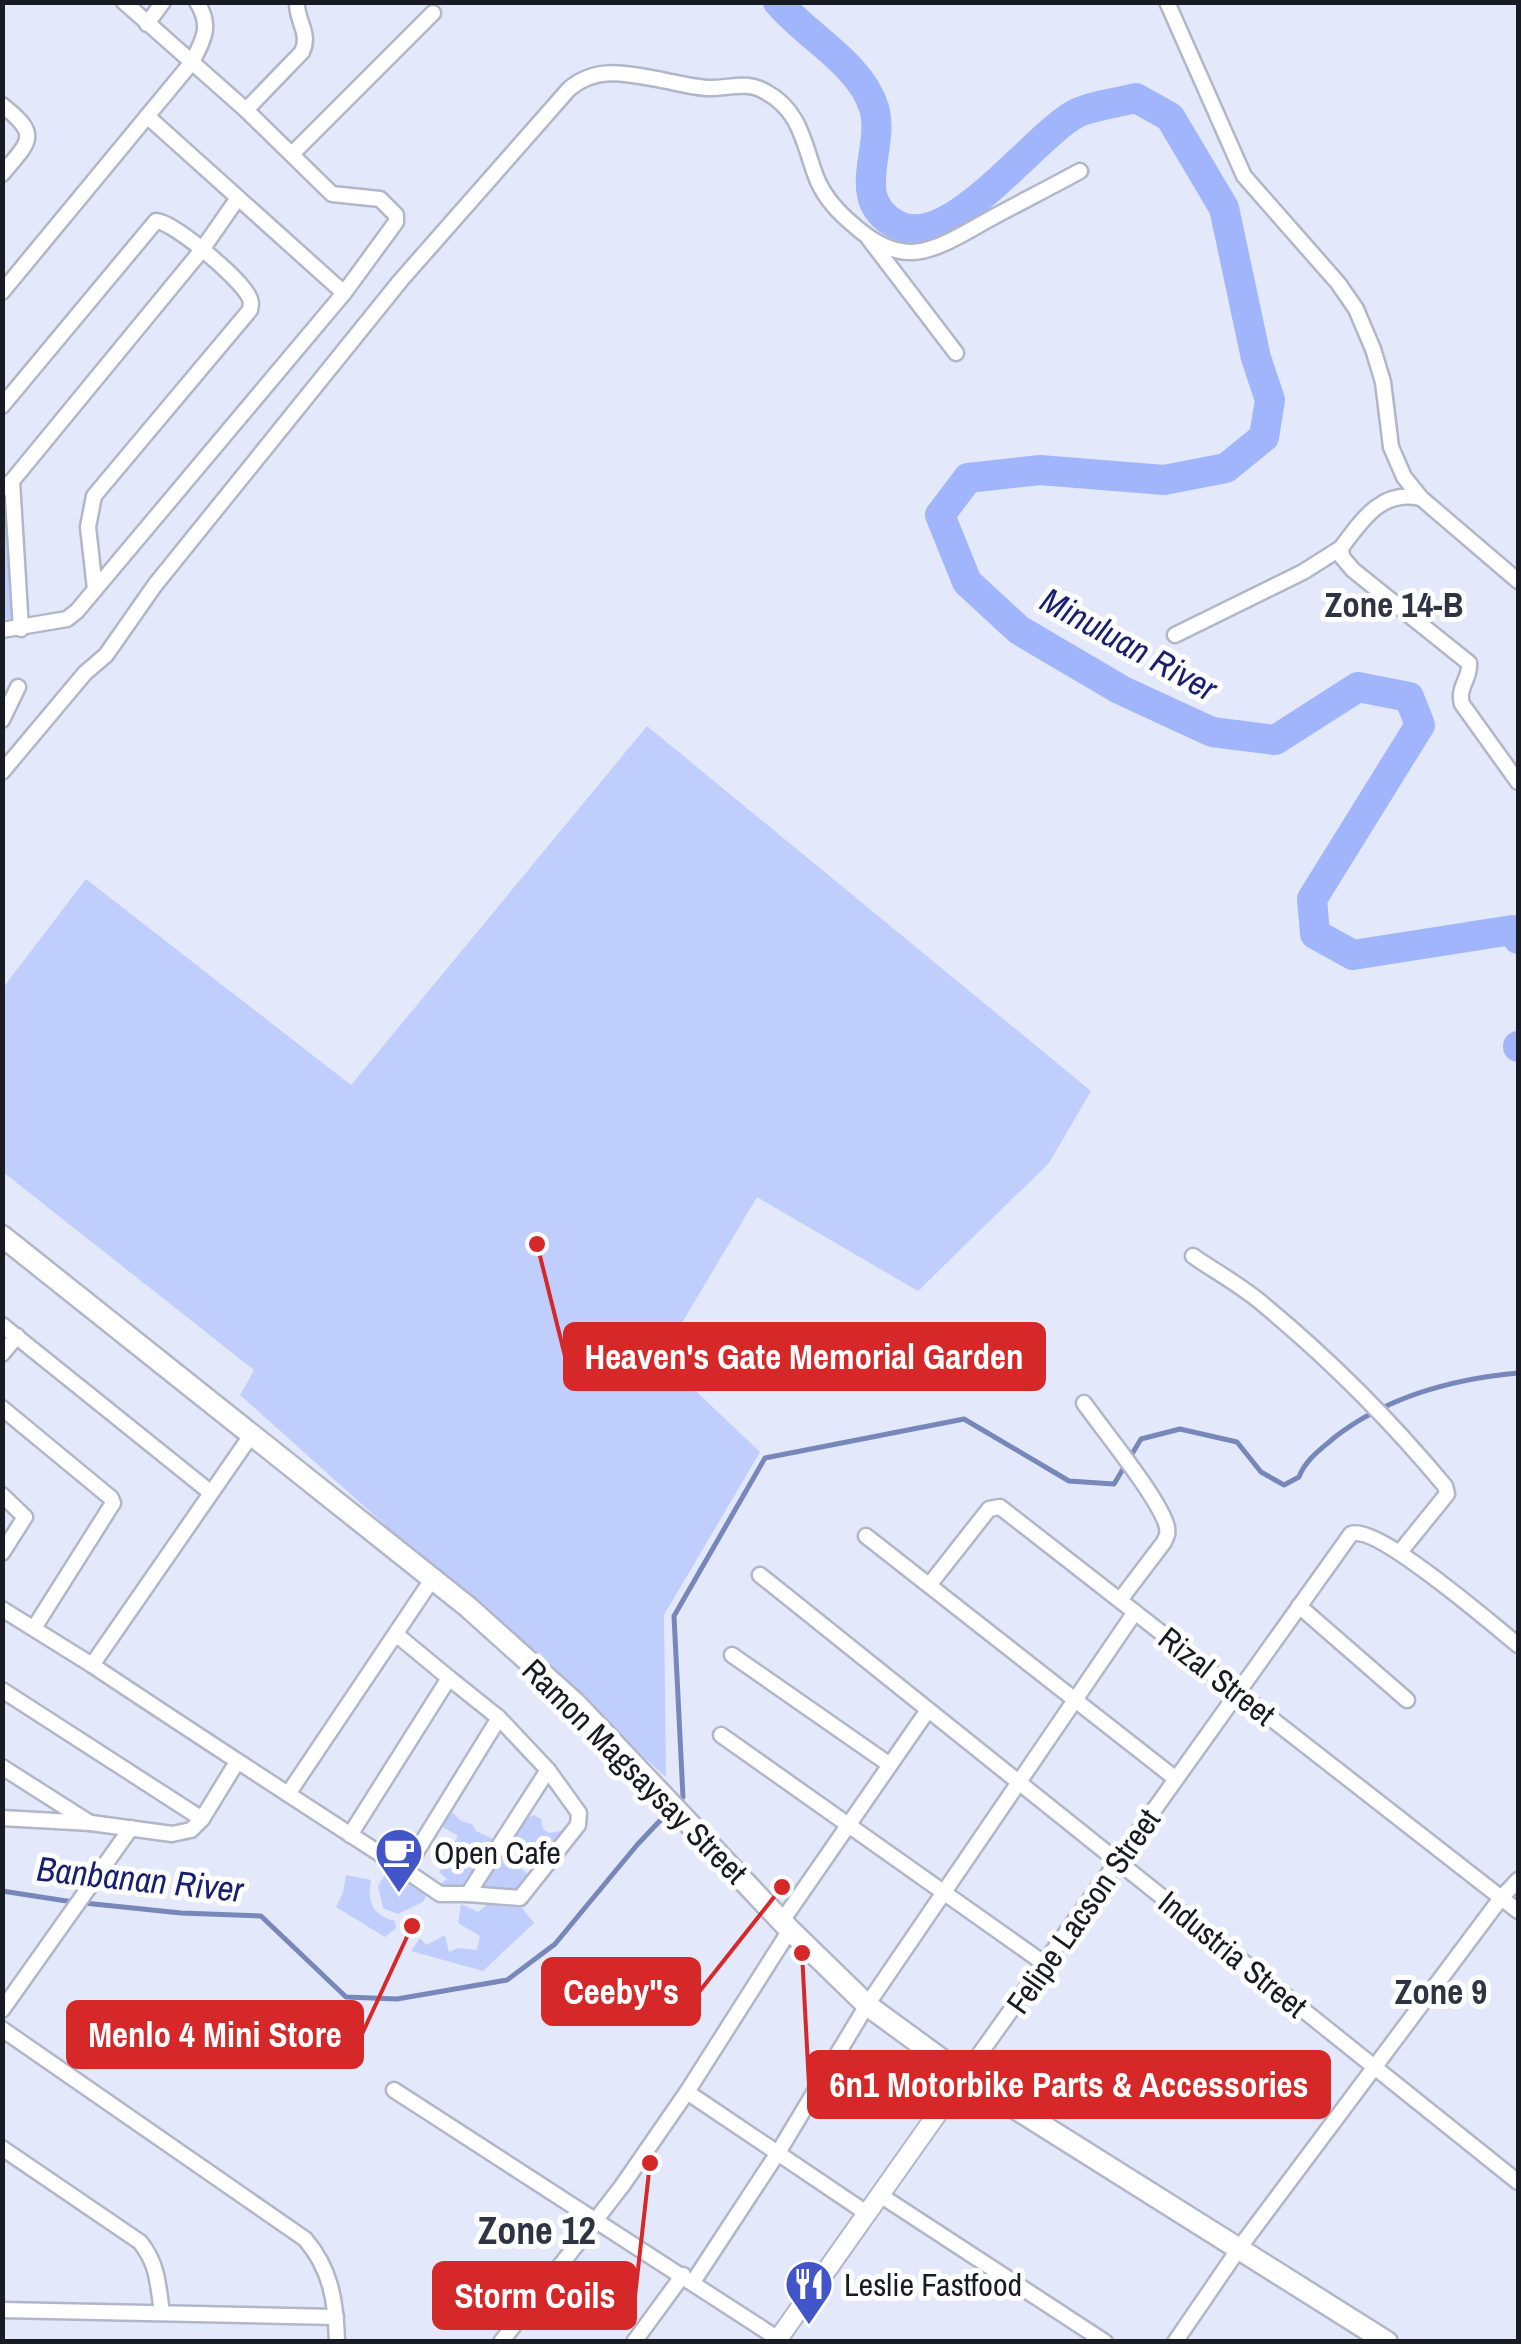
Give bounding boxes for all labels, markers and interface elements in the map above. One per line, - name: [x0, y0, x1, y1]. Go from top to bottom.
- water label: Minuluan River: [1033, 576, 1227, 712]
- district label: Zone 14-B: [1325, 581, 1463, 628]
- callout: Heaven's Gate Memorial Garden: [565, 1324, 1044, 1389]
- text: Heaven's Gate Memorial Garden: [584, 1333, 1024, 1380]
- street label: Rizal Street: [1150, 1617, 1284, 1735]
- street label: Ramon Magsaysay Street: [513, 1649, 757, 1893]
- street label: Felipe Lacson Street: [996, 1800, 1170, 2022]
- cafe icon: Open Cafe: [373, 1826, 425, 1894]
- place label: Open Cafe: [434, 1831, 561, 1874]
- water label: Banbanan River: [34, 1845, 247, 1913]
- street label: Industria Street: [1150, 1881, 1316, 2027]
- callout: Ceeby"s: [543, 1959, 699, 2024]
- text: Ceeby"s: [563, 1968, 679, 2015]
- district label: Zone 9: [1395, 1968, 1487, 2015]
- callout: Menlo 4 Mini Store: [68, 2002, 362, 2067]
- text: Menlo 4 Mini Store: [88, 2011, 342, 2058]
- callout: 6n1 Motorbike Parts & Accessories: [809, 2052, 1329, 2117]
- text: 6n1 Motorbike Parts & Accessories: [829, 2061, 1309, 2108]
- district label: Zone 12: [478, 2205, 596, 2256]
- restaurant icon: Leslie Fastfood: [783, 2258, 835, 2326]
- callout: Storm Coils: [434, 2263, 635, 2328]
- place label: Leslie Fastfood: [844, 2263, 1022, 2306]
- text: Storm Coils: [454, 2272, 616, 2319]

